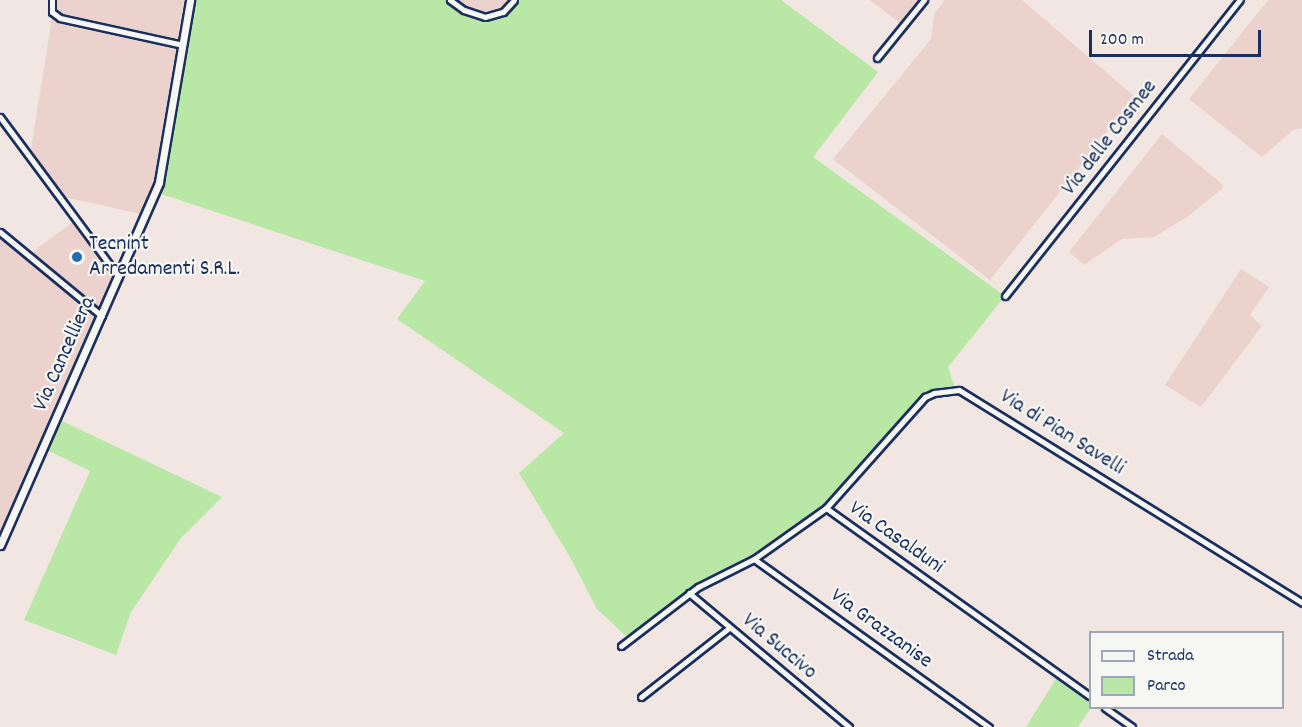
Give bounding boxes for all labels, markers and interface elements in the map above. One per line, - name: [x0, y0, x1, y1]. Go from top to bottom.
- scale bar: [1092, 18, 1264, 56]
- text: 200 m: [1100, 28, 1144, 53]
- street label: Via delle Cosmee: [1057, 75, 1163, 201]
- place label: Tecnint Arredamenti S.R.L.: [89, 231, 240, 282]
- marker: Tecnint Arredamenti S.R.L.: [70, 250, 84, 264]
- street label: Via Cancelliera: [28, 293, 102, 415]
- street label: Via di Pian Savelli: [995, 384, 1129, 482]
- street label: Via Casalduni: [843, 496, 949, 580]
- street label: Via Grazzanise: [825, 583, 937, 675]
- street label: Via Succivo: [736, 608, 822, 686]
- legend: [1089, 631, 1284, 709]
- text: Strada: [1147, 644, 1194, 669]
- text: Parco: [1147, 674, 1186, 699]

